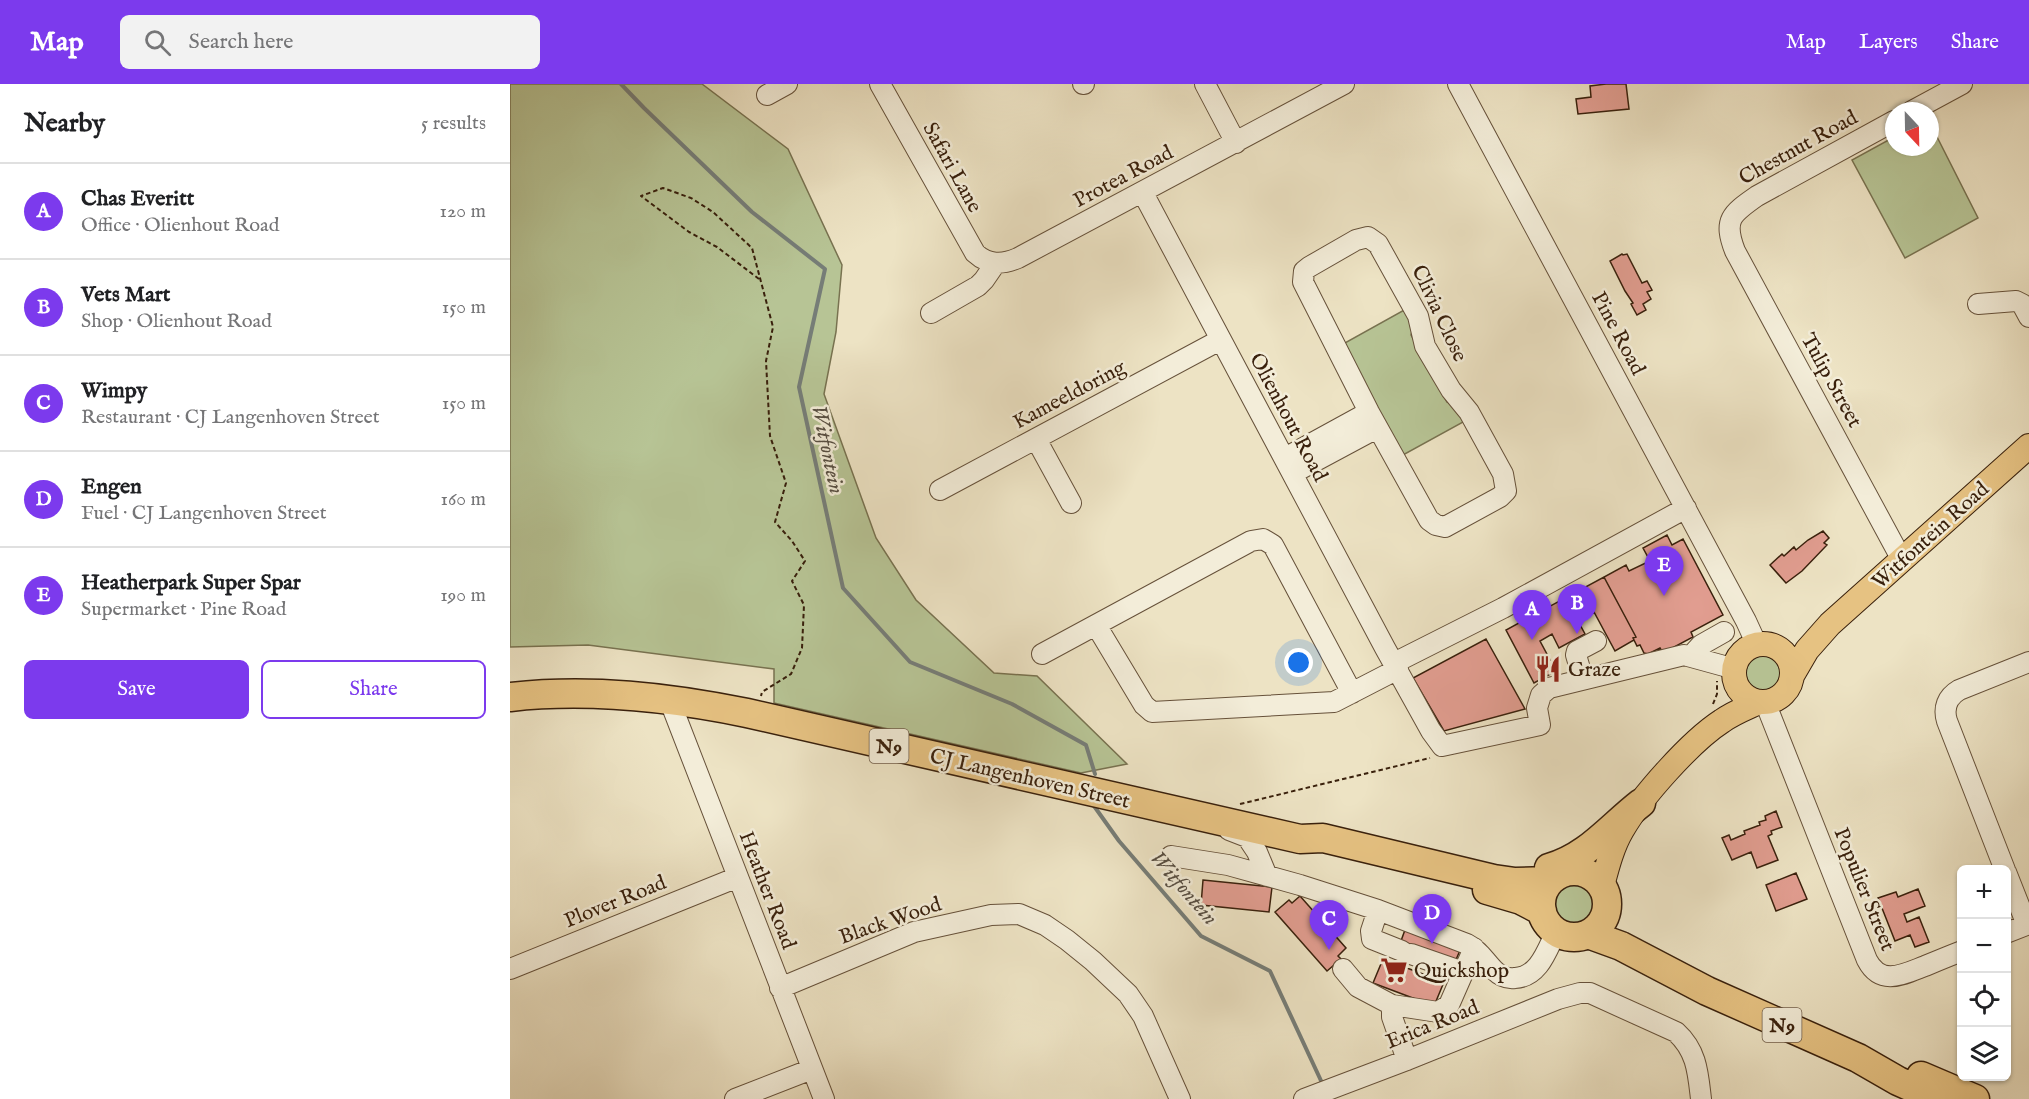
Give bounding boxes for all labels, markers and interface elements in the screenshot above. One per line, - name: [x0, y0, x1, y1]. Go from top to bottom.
- search box: [120, 15, 540, 69]
- text: Map: [30, 25, 84, 60]
- icon: search: [141, 26, 174, 59]
- text: Search here: [189, 28, 293, 56]
- text: Map: [1786, 29, 1826, 56]
- text: Layers: [1859, 29, 1918, 56]
- text: Share: [1951, 29, 1999, 56]
- north arrow: [1885, 102, 1939, 156]
- street label: Chestnut Road: [1735, 104, 1863, 192]
- text: Nearby: [24, 107, 105, 140]
- text: 5 results: [421, 111, 486, 136]
- street label: Safari Lane: [916, 118, 988, 218]
- street label: Protea Road: [1069, 139, 1179, 215]
- text: Chas Everitt: [81, 185, 194, 213]
- text: A: [37, 199, 50, 224]
- text: 120 m: [440, 199, 486, 224]
- text: Office · Olienhout Road: [81, 213, 279, 238]
- street label: Clivia Close: [1404, 261, 1473, 367]
- text: Vets Mart: [81, 281, 170, 309]
- street label: Pine Road: [1584, 287, 1651, 381]
- text: B: [37, 295, 50, 320]
- text: 150 m: [442, 295, 486, 320]
- text: Shop · Olienhout Road: [81, 309, 272, 334]
- street label: Tulip Street: [1794, 329, 1868, 433]
- street label: Olienhout Road: [1242, 349, 1333, 487]
- street label: Kameeldoring: [1009, 354, 1131, 436]
- text: Wimpy: [81, 377, 147, 405]
- text: C: [36, 391, 51, 416]
- text: 150 m: [442, 391, 486, 416]
- water label: Witfontein: [804, 402, 850, 497]
- text: Restaurant · CJ Langenhoven Street: [81, 405, 380, 430]
- text: Engen: [81, 473, 142, 501]
- street label: Witfontein Road: [1867, 476, 1996, 596]
- text: D: [35, 487, 52, 512]
- text: 160 m: [440, 487, 486, 512]
- text: Fuel · CJ Langenhoven Street: [81, 501, 327, 526]
- pin: E: [1644, 546, 1684, 596]
- text: Heatherpark Super Spar: [81, 569, 301, 597]
- text: E: [37, 583, 50, 608]
- text: 190 m: [440, 583, 486, 608]
- pin: B: [1558, 584, 1596, 634]
- pin: A: [1512, 590, 1552, 640]
- text: Supermarket · Pine Road: [81, 597, 286, 622]
- your location: [1284, 648, 1313, 677]
- restaurant icon: Graze: [1533, 654, 1563, 684]
- place label: Graze: [1568, 657, 1621, 684]
- button: Save: [24, 660, 249, 719]
- button: Share: [261, 660, 486, 719]
- road number: N9: [870, 729, 908, 763]
- street label: CJ Langenhoven Street: [927, 743, 1132, 816]
- street label: Populier Street: [1827, 824, 1901, 955]
- street label: Heather Road: [732, 828, 802, 954]
- water label: Witfontein: [1143, 845, 1224, 932]
- map controls: [1957, 865, 2011, 1081]
- button: +: [1957, 865, 2011, 919]
- street label: Plover Road: [561, 869, 671, 935]
- street label: Black Wood: [836, 891, 946, 951]
- pin: D: [1412, 894, 1452, 944]
- pin: C: [1310, 900, 1348, 950]
- button: −: [1957, 919, 2011, 973]
- supermarket icon: Quickshop: [1379, 955, 1409, 985]
- place label: Quickshop: [1414, 958, 1509, 985]
- button: locate: [1957, 973, 2011, 1027]
- street label: Erica Road: [1382, 994, 1484, 1056]
- road number: N9: [1762, 1008, 1802, 1042]
- button: layers: [1957, 1027, 2011, 1081]

